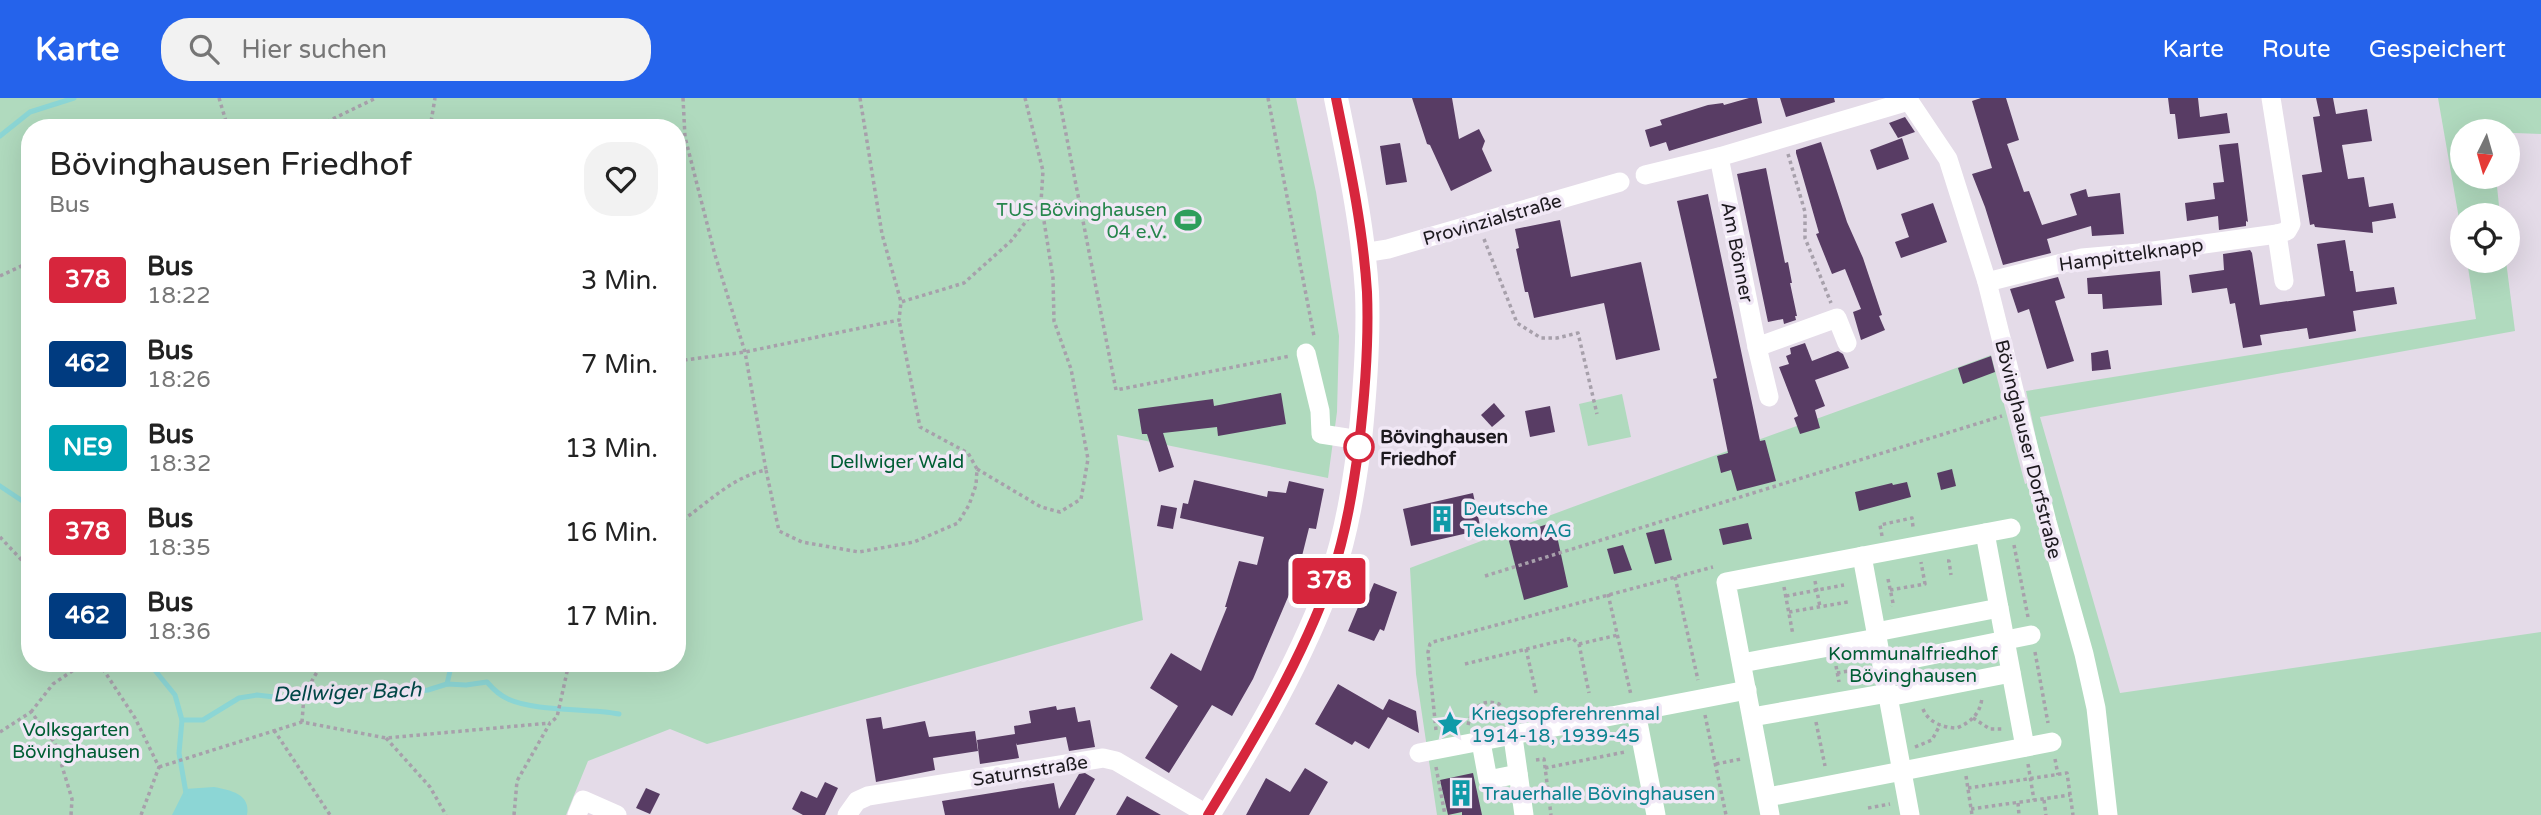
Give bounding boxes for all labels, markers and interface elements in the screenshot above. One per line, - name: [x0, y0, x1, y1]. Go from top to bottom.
- search box: [161, 18, 651, 81]
- text: Karte: [35, 30, 119, 69]
- icon: search: [185, 30, 223, 68]
- text: Hier suchen: [241, 34, 387, 65]
- text: Karte: [2162, 35, 2224, 64]
- text: Route: [2262, 35, 2331, 64]
- text: Gespeichert: [2369, 35, 2506, 64]
- north arrow: [2450, 119, 2520, 189]
- map controls: [2450, 119, 2520, 273]
- button: heart: [584, 142, 658, 216]
- text: Bövinghausen Friedhof: [49, 145, 412, 184]
- street label: Provinzialstraße: [1420, 190, 1564, 250]
- text: Bus: [49, 191, 90, 219]
- place label: TUS Bövinghausen 04 e.V.: [996, 199, 1167, 243]
- street label: Am Bönner: [1716, 200, 1758, 305]
- button: locate: [2450, 203, 2520, 273]
- sports icon: TUS Bövinghausen 04 e.V.: [1173, 205, 1203, 235]
- street label: Hampittelknapp: [2057, 234, 2205, 276]
- text: Bus: [147, 251, 193, 282]
- text: 378: [65, 265, 110, 294]
- text: 3 Min.: [581, 265, 658, 296]
- text: 18:22: [147, 282, 211, 310]
- text: Bus: [147, 335, 193, 366]
- street label: Bövinghauser Dorfstraße: [1990, 337, 2066, 561]
- text: 462: [65, 349, 110, 378]
- text: 7 Min.: [581, 349, 658, 380]
- text: 18:26: [147, 366, 211, 394]
- text: Bus: [148, 419, 194, 450]
- place label: Bövinghausen Friedhof: [1380, 426, 1508, 470]
- marker: Bövinghausen Friedhof: [1344, 432, 1374, 462]
- text: NE9: [63, 433, 113, 462]
- text: 13 Min.: [565, 433, 658, 464]
- text: 18:32: [148, 450, 211, 478]
- park label: Dellwiger Wald: [830, 451, 964, 473]
- place label: Deutsche Telekom AG: [1463, 498, 1572, 542]
- text: Bus: [147, 503, 193, 534]
- building icon: Deutsche Telekom AG: [1427, 504, 1457, 534]
- text: 378: [65, 517, 110, 546]
- text: 16 Min.: [565, 517, 658, 548]
- text: 18:35: [147, 534, 211, 562]
- line badge: 378: [1289, 558, 1369, 604]
- text: 378: [1306, 566, 1352, 595]
- text: Bus: [147, 587, 193, 618]
- text: 462: [65, 601, 110, 630]
- text: 17 Min.: [565, 601, 658, 632]
- text: 18:36: [147, 618, 211, 646]
- park label: Kommunalfriedhof Bövinghausen: [1828, 643, 1999, 687]
- water label: Dellwiger Bach: [272, 677, 423, 708]
- place label: Kriegsopferehrenmal 1914-18, 1939-45: [1471, 703, 1660, 747]
- place icon: Kriegsopferehrenmal 1914-18, 1939-45: [1435, 709, 1465, 739]
- park label: Volksgarten Bövinghausen: [12, 719, 140, 763]
- street label: Saturnstraße: [971, 751, 1089, 791]
- building icon: Trauerhalle Bövinghausen: [1446, 778, 1476, 808]
- place label: Trauerhalle Bövinghausen: [1482, 783, 1715, 805]

